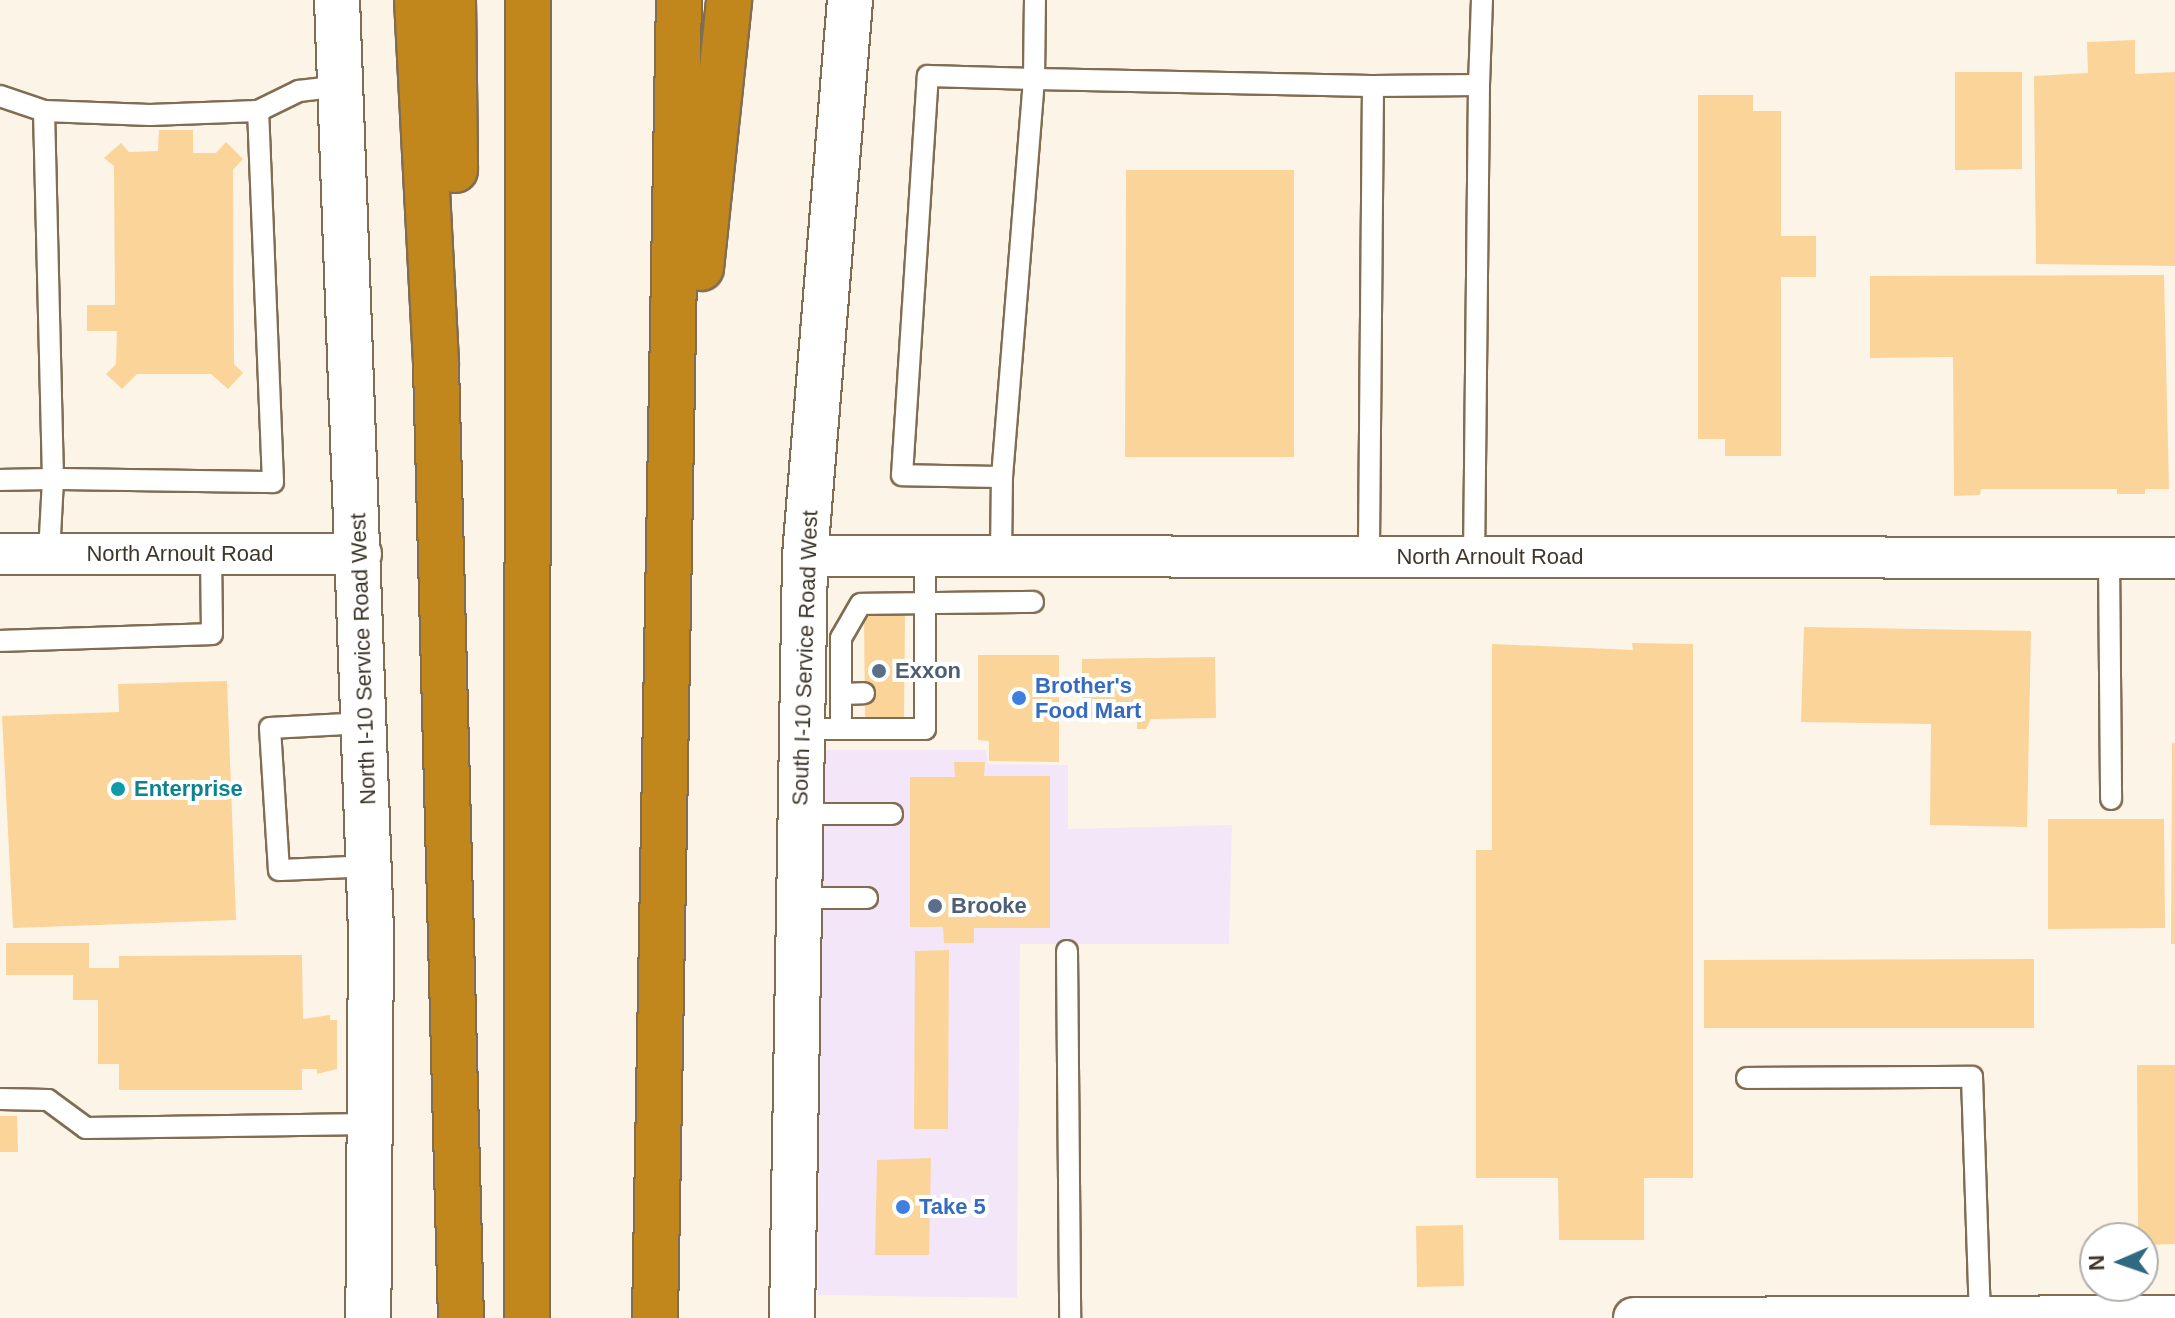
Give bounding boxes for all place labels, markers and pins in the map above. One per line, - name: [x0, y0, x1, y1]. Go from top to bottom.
- place label: Exxon: [895, 658, 961, 684]
- marker: Exxon: [870, 662, 888, 680]
- place label: Brother's Food Mart: [1035, 672, 1141, 724]
- marker: Brother's Food Mart: [1010, 689, 1028, 707]
- place label: Enterprise: [134, 776, 243, 802]
- marker: Enterprise: [109, 780, 127, 798]
- place label: Brooke: [951, 893, 1027, 919]
- marker: Brooke: [926, 897, 944, 915]
- place label: Take 5: [919, 1194, 986, 1220]
- marker: Take 5: [894, 1198, 912, 1216]

